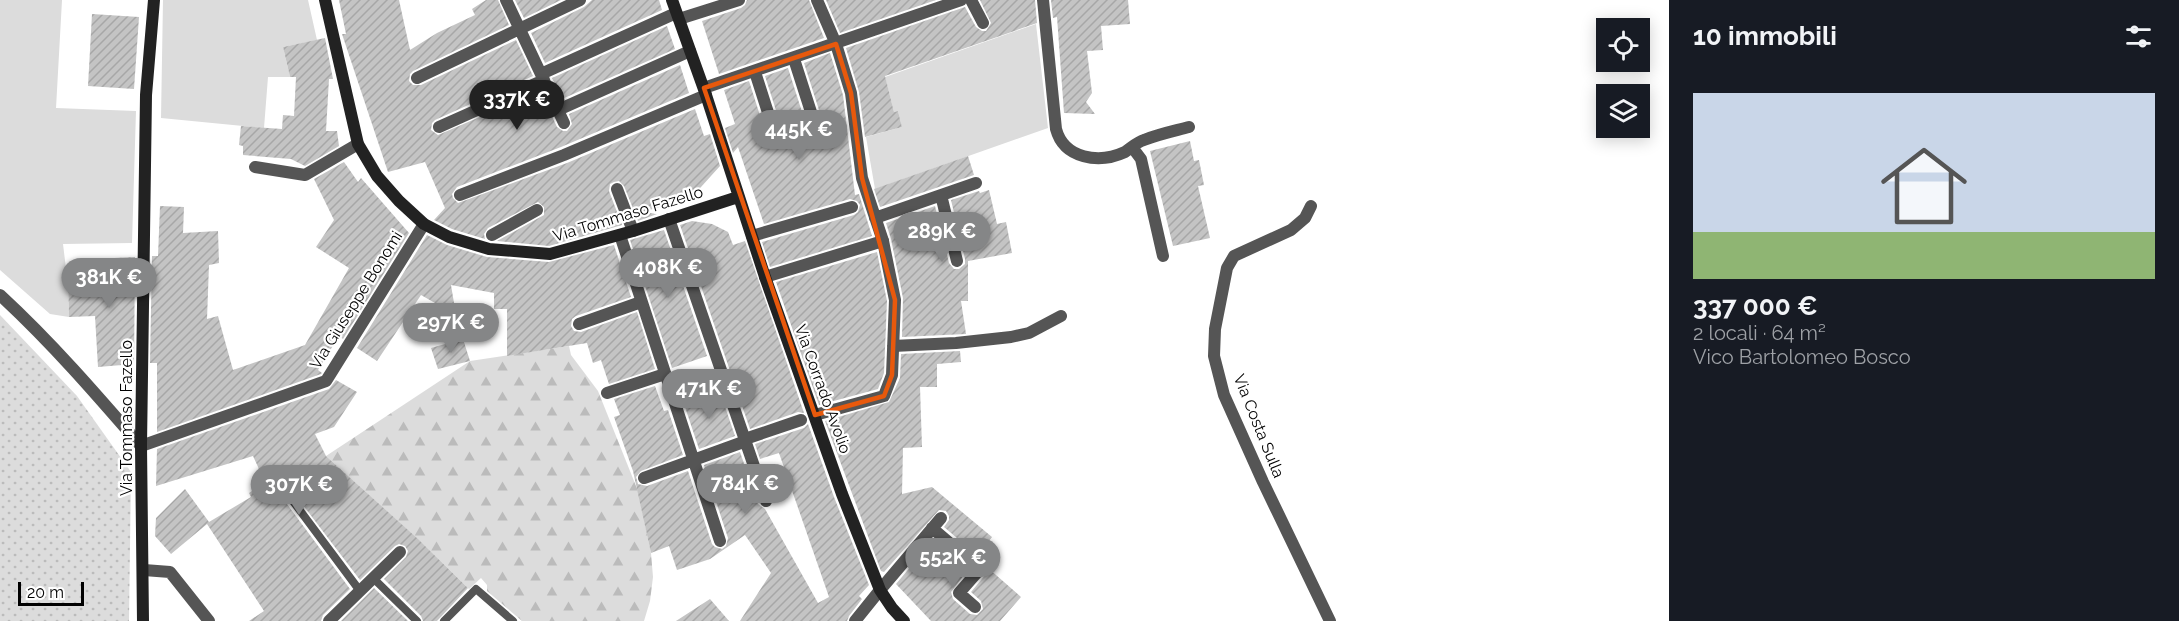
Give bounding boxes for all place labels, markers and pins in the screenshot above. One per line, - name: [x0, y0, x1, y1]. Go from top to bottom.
- pin: 337K €: [468, 80, 566, 131]
- pin: 445K €: [750, 110, 848, 161]
- pin: 289K €: [893, 212, 991, 263]
- pin: 408K €: [619, 248, 717, 299]
- pin: 381K €: [60, 258, 158, 309]
- pin: 297K €: [402, 303, 500, 354]
- pin: 471K €: [660, 369, 758, 420]
- pin: 784K €: [696, 464, 794, 515]
- pin: 307K €: [250, 465, 348, 516]
- pin: 552K €: [904, 538, 1002, 589]

